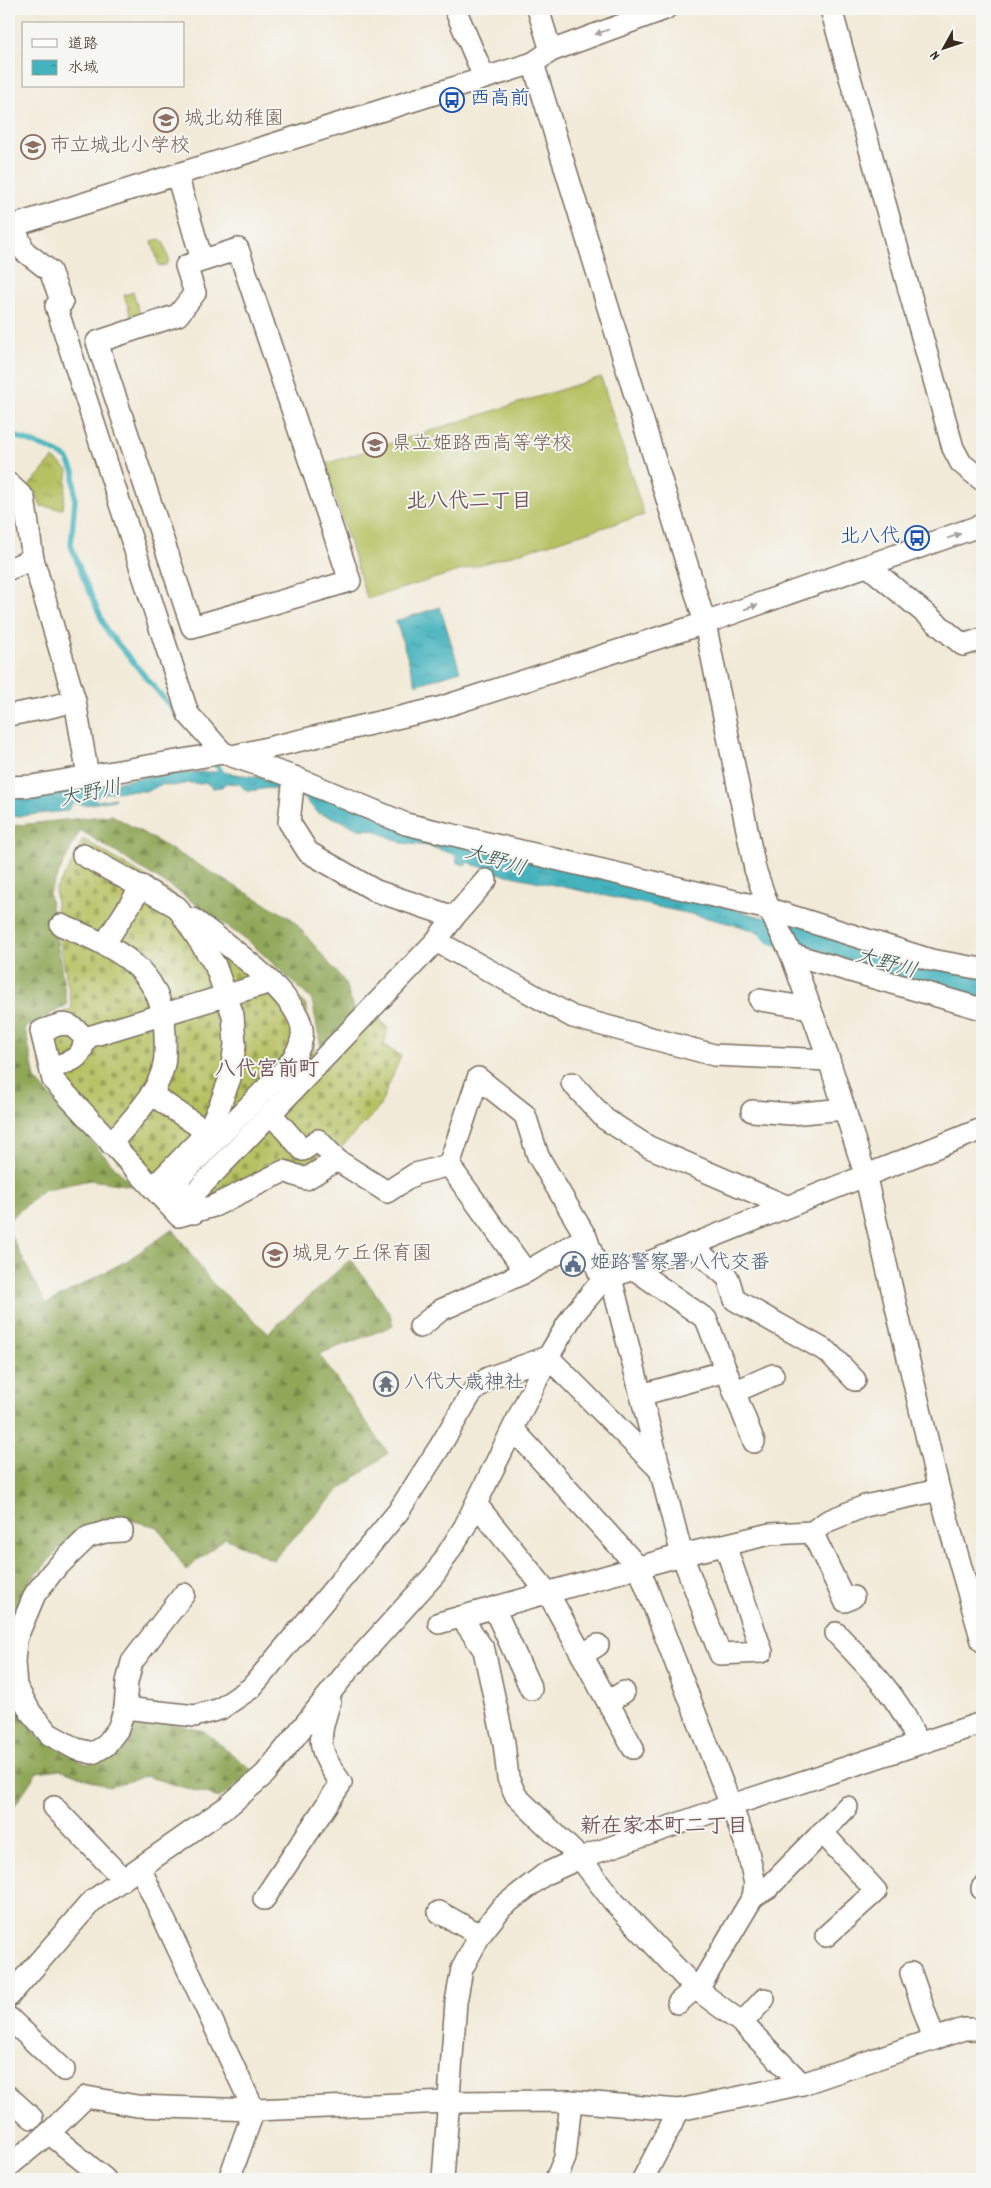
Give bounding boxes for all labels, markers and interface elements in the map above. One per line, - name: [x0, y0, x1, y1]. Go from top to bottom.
- legend: [22, 22, 185, 88]
- north arrow: [918, 22, 968, 72]
- one-way arrow: [595, 29, 610, 36]
- text: 道路: [68, 34, 98, 56]
- text: N: [926, 46, 945, 64]
- text: 水域: [68, 58, 98, 80]
- place label: 西高前: [470, 86, 530, 114]
- bus stop icon: 西高前: [439, 87, 465, 113]
- place label: 城北幼稚園: [184, 106, 284, 134]
- school or university icon: 城北幼稚園: [153, 107, 179, 133]
- place label: 市立城北小学校: [50, 133, 190, 161]
- school or university icon: 市立城北小学校: [20, 134, 46, 160]
- place label: 県立姫路西高等学校: [392, 431, 572, 459]
- school or university icon: 県立姫路西高等学校: [362, 432, 388, 458]
- district label: 北八代二丁目: [406, 488, 532, 518]
- place label: 北八代: [840, 524, 900, 552]
- bus stop icon: 北八代: [904, 525, 930, 551]
- one-way arrow: [946, 532, 961, 539]
- one-way arrow: [744, 603, 759, 611]
- water label: 大野川: [57, 774, 125, 816]
- water label: 大野川: [460, 838, 530, 886]
- water label: 大野川: [852, 942, 920, 988]
- district label: 八代宮前町: [215, 1056, 320, 1086]
- place label: 城見ケ丘保育園: [292, 1241, 432, 1269]
- school or university icon: 城見ケ丘保育園: [262, 1242, 288, 1268]
- place label: 姫路警察署八代交番: [590, 1250, 770, 1278]
- public building icon: 姫路警察署八代交番: [560, 1251, 586, 1277]
- place label: 八代大歳神社: [404, 1370, 524, 1398]
- temple icon: 八代大歳神社: [373, 1371, 399, 1397]
- district label: 新在家本町二丁目: [580, 1813, 748, 1843]

